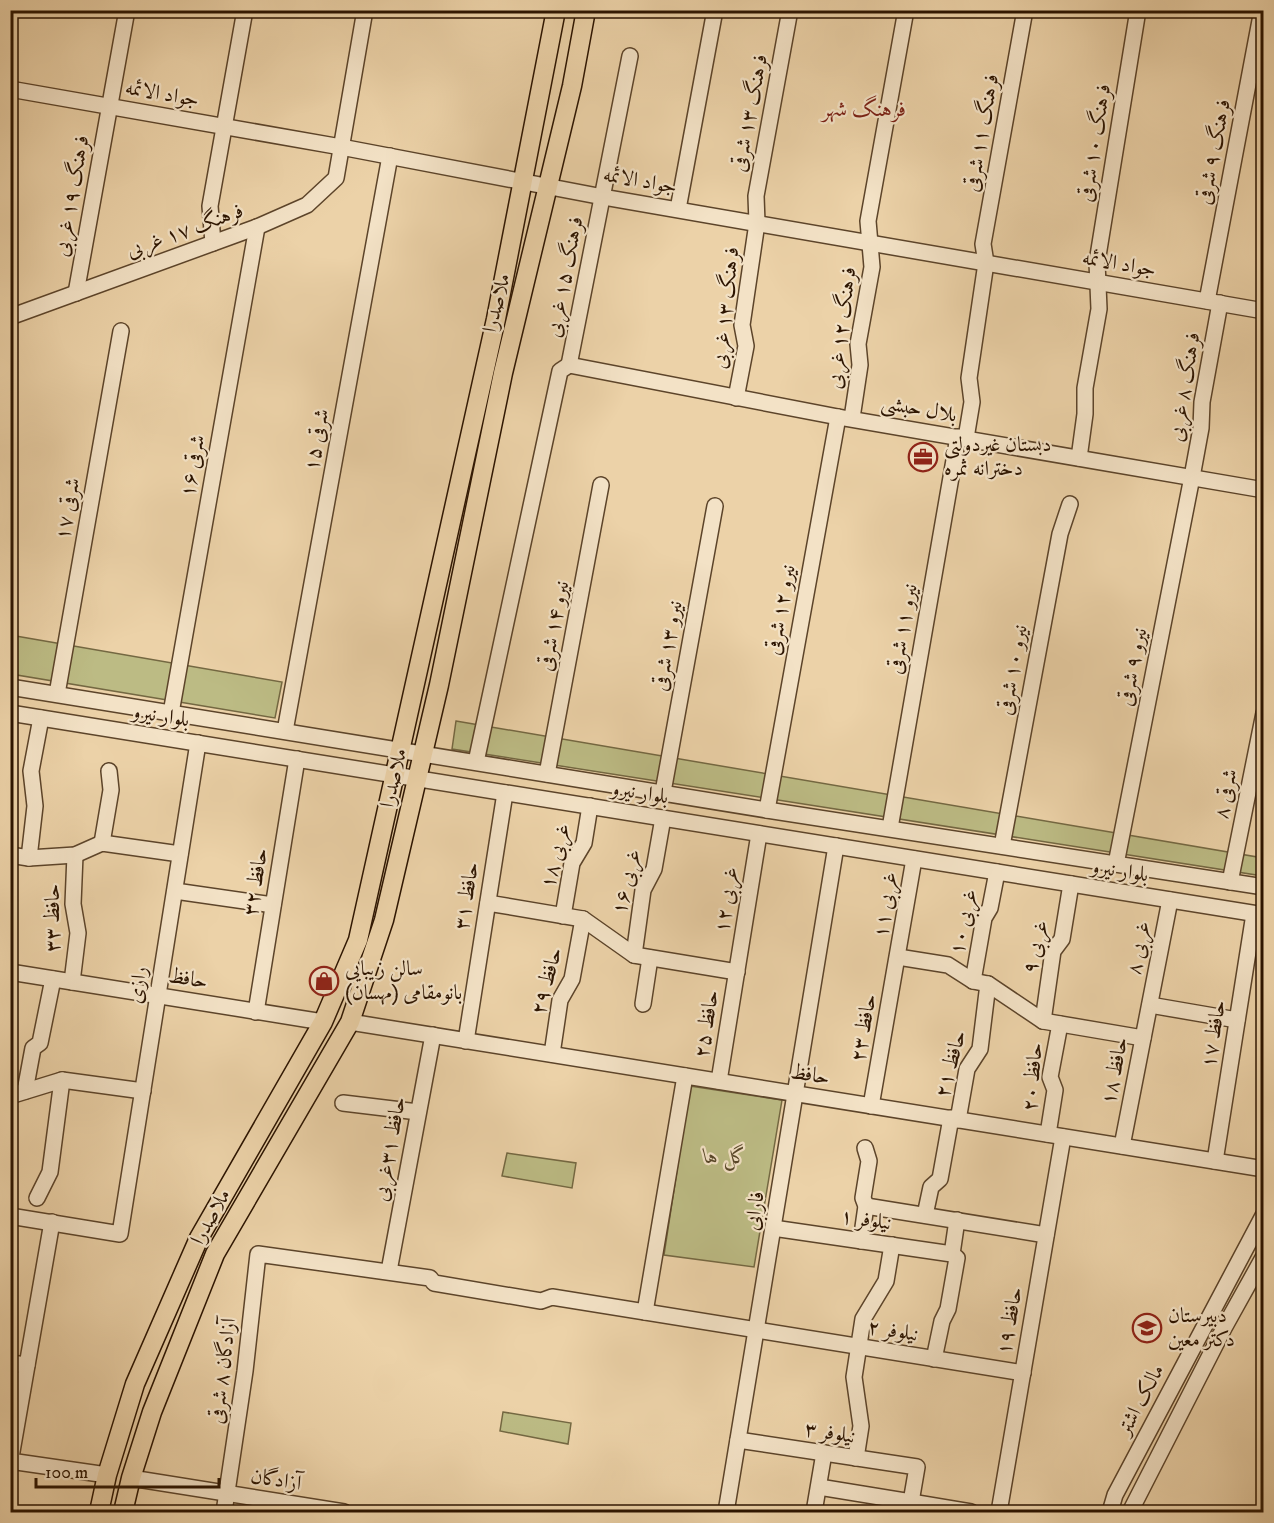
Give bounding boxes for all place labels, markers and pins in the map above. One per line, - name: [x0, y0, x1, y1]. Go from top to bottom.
- place label: دبستان غیردولتی دخترانه ثمره: [944, 432, 1051, 482]
- office icon: دبستان غیردولتی دخترانه ثمره: [907, 441, 939, 473]
- place label: سالن زیبایی بانومقامی (مهسان): [345, 956, 462, 1006]
- shop icon: سالن زیبایی بانومقامی (مهسان): [308, 965, 340, 997]
- place label: دبیرستان دکتر معین: [1168, 1303, 1235, 1353]
- school or university icon: دبیرستان دکتر معین: [1131, 1312, 1163, 1344]

